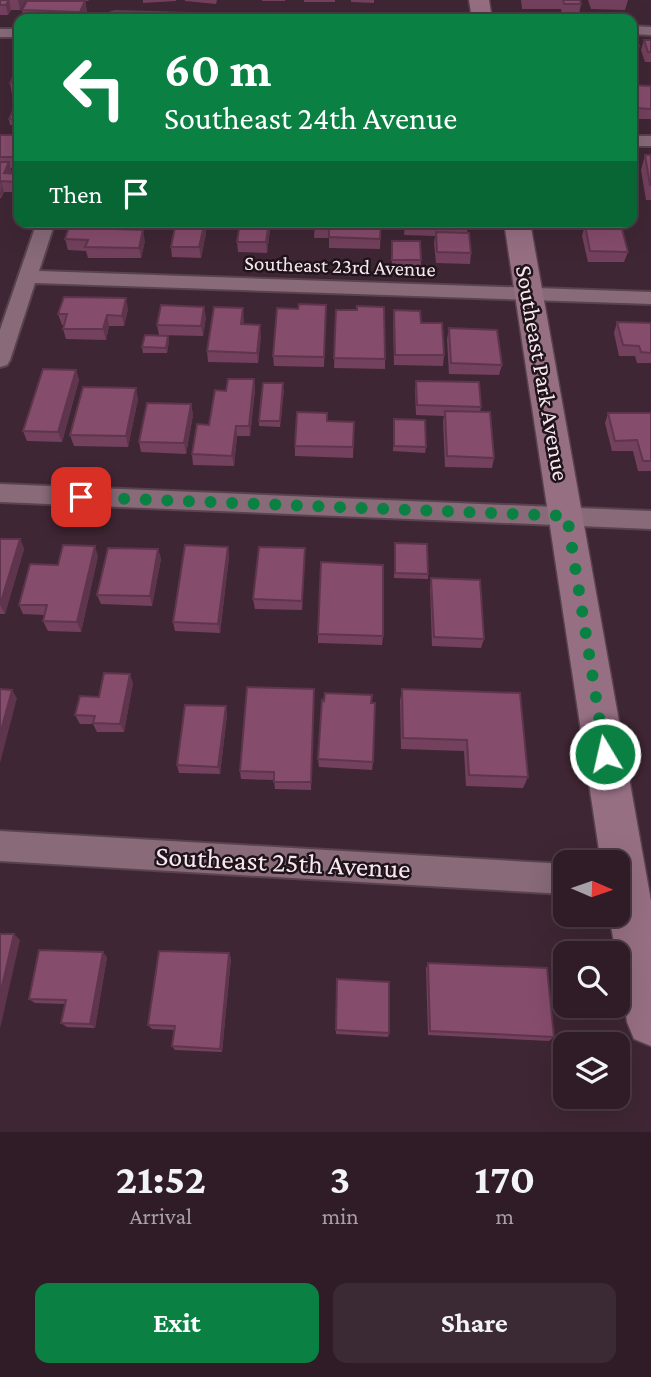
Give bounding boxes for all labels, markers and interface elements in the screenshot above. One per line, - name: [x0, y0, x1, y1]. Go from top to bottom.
- icon: left: [49, 42, 140, 133]
- text: 60 m: [164, 42, 271, 97]
- text: Southeast 24th Avenue: [164, 100, 457, 136]
- icon: arrive: [117, 175, 155, 213]
- text: Then: [49, 180, 103, 209]
- street label: Southeast 23rd Avenue: [244, 251, 436, 281]
- street label: Southeast Park Avenue: [511, 263, 575, 483]
- pin: [51, 467, 111, 527]
- icon: arrive: [62, 478, 100, 516]
- position arrow: [568, 717, 642, 791]
- street label: Southeast 25th Avenue: [155, 840, 411, 884]
- north arrow: [553, 850, 630, 928]
- map controls: [553, 850, 630, 1109]
- button: search: [553, 941, 630, 1018]
- button: layers: [553, 1032, 630, 1109]
- text: 21:52: [116, 1155, 206, 1202]
- text: 3: [330, 1155, 350, 1202]
- text: 170: [474, 1155, 535, 1202]
- text: Arrival: [130, 1203, 192, 1229]
- text: min: [322, 1203, 359, 1229]
- text: m: [496, 1203, 514, 1229]
- button: Exit: [35, 1283, 319, 1363]
- button: Share: [333, 1283, 616, 1363]

